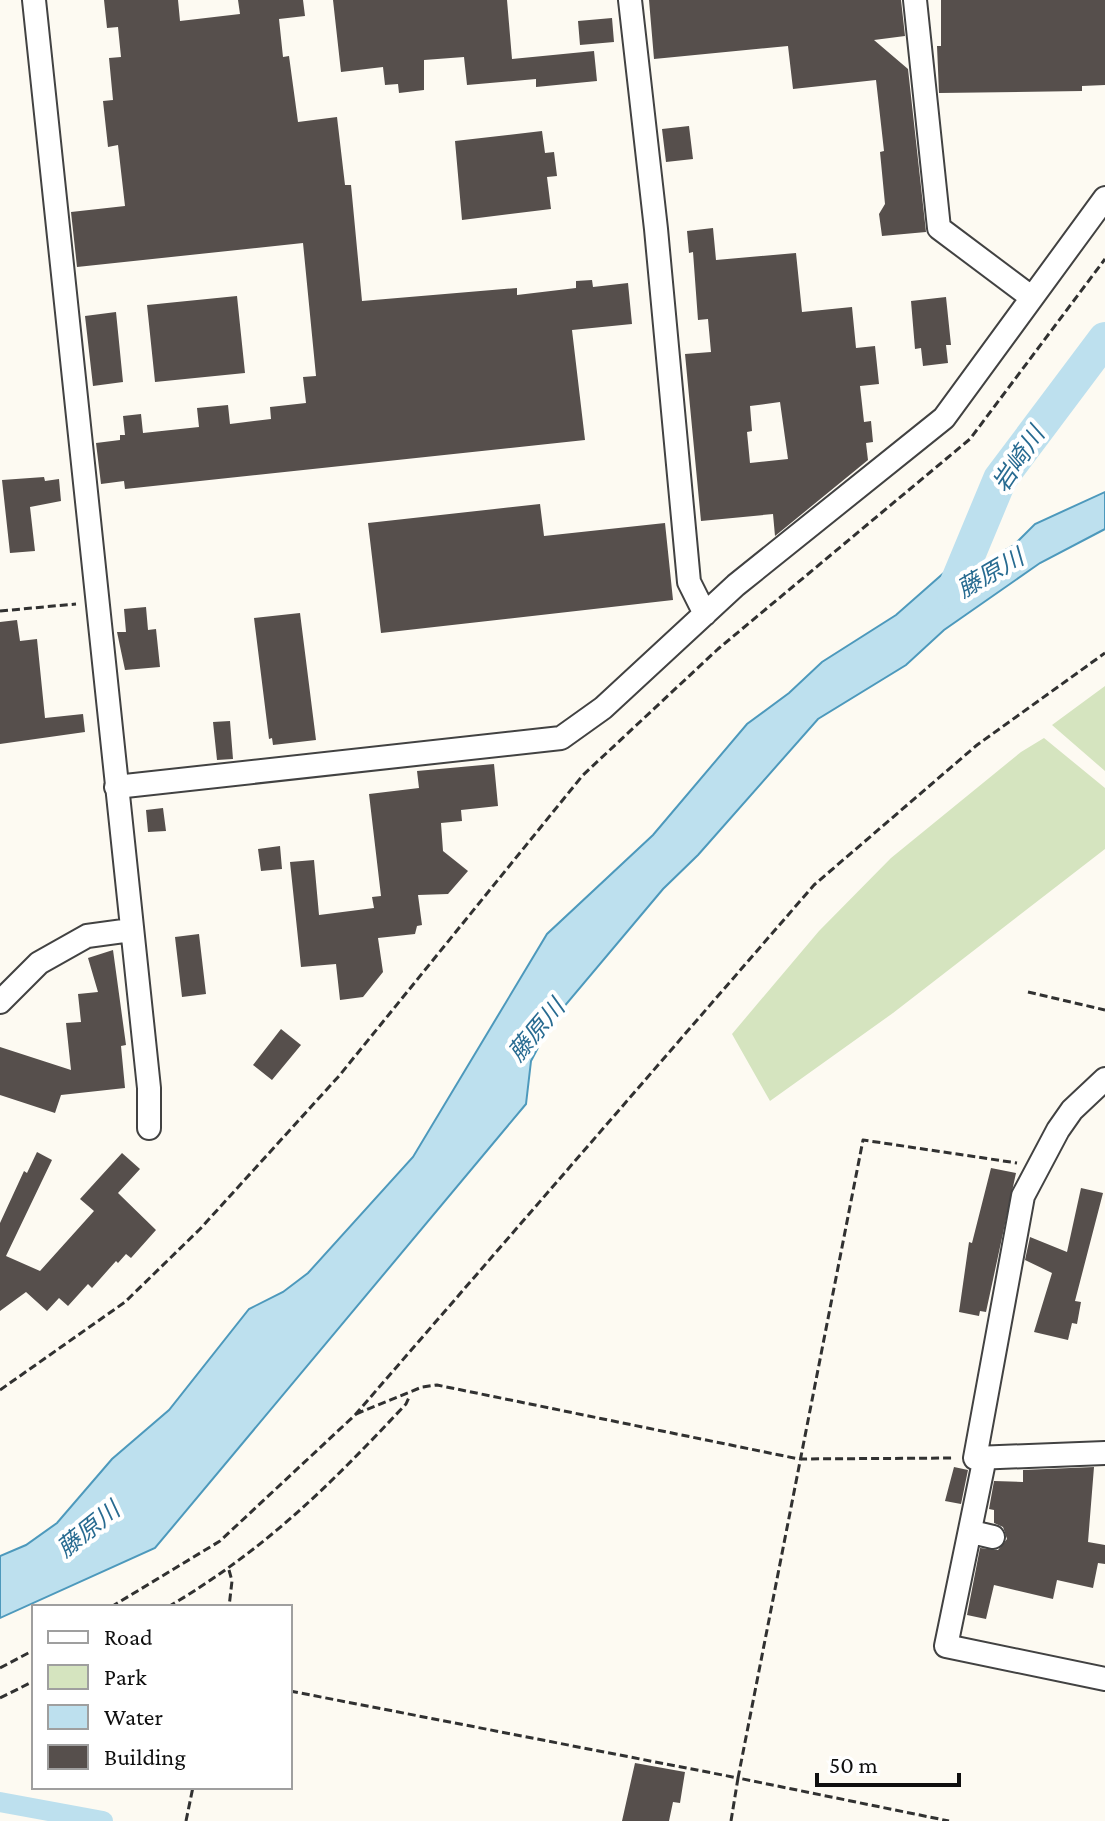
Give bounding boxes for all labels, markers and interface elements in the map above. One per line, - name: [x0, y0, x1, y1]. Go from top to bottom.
- water label: 岩崎川: [987, 419, 1051, 496]
- water label: 藤原川: [952, 542, 1031, 603]
- water label: 藤原川: [503, 991, 571, 1066]
- water label: 藤原川: [52, 1494, 127, 1562]
- legend: [32, 1605, 292, 1789]
- text: Road: [104, 1623, 153, 1650]
- text: Park: [104, 1663, 147, 1690]
- text: Water: [104, 1703, 163, 1730]
- scale bar: [817, 1737, 959, 1787]
- text: Building: [104, 1743, 186, 1770]
- text: 50 m: [829, 1751, 878, 1778]

